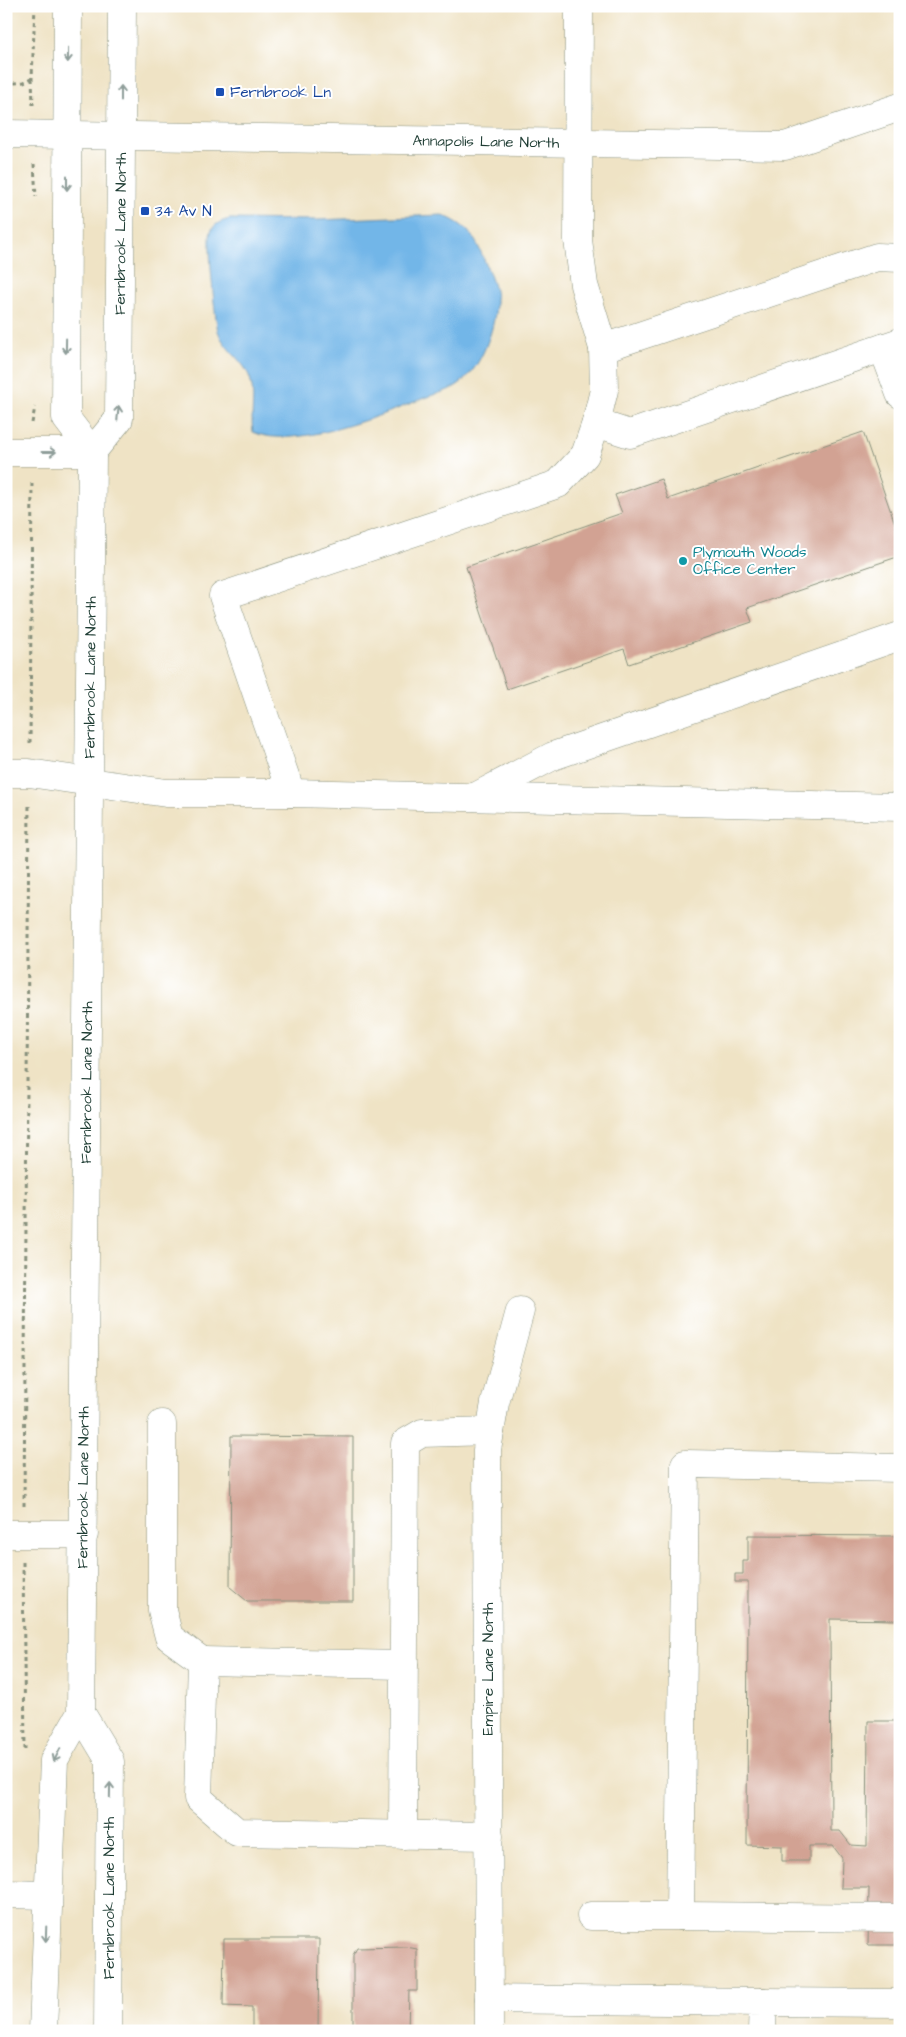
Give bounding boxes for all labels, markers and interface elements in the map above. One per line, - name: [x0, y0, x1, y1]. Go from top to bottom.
- one-way arrow: [63, 47, 72, 63]
- place label: Fernbrook Ln: [230, 82, 331, 103]
- one-way arrow: [116, 85, 126, 102]
- marker: Fernbrook Ln: [214, 86, 226, 98]
- street label: Annapolis Lane North: [413, 130, 560, 154]
- street label: Fernbrook Lane North: [110, 152, 132, 315]
- one-way arrow: [62, 175, 72, 191]
- place label: 34 Av N: [155, 201, 212, 222]
- marker: 34 Av N: [139, 205, 151, 217]
- one-way arrow: [61, 338, 71, 354]
- one-way arrow: [113, 405, 123, 421]
- one-way arrow: [40, 447, 57, 457]
- place label: Plymouth Woods Office Center: [693, 542, 807, 580]
- marker: Plymouth Woods Office Center: [677, 555, 689, 567]
- street label: Fernbrook Lane North: [79, 596, 102, 759]
- street label: Fernbrook Lane North: [76, 1001, 98, 1164]
- street label: Fernbrook Lane North: [72, 1406, 95, 1569]
- street label: Empire Lane North: [478, 1602, 499, 1735]
- one-way arrow: [52, 1747, 62, 1762]
- one-way arrow: [105, 1782, 115, 1798]
- street label: Fernbrook Lane North: [99, 1816, 120, 1979]
- one-way arrow: [42, 1925, 51, 1941]

